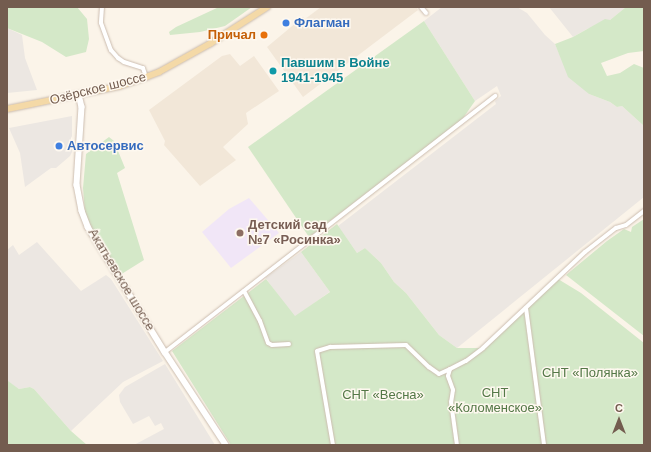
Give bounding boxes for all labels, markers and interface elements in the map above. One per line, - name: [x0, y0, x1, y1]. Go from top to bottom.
- place label: Флагман: [294, 15, 350, 31]
- marker: Флагман: [281, 18, 291, 28]
- place label: Причал: [208, 27, 256, 43]
- marker: Причал: [259, 30, 269, 40]
- place label: Павшим в Войне 1941-1945: [281, 56, 390, 87]
- marker: Павшим в Войне 1941-1945: [268, 66, 278, 76]
- street label: Озёрское шоссе: [48, 69, 148, 109]
- place label: Автосервис: [67, 138, 144, 154]
- marker: Автосервис: [54, 141, 64, 151]
- place label: Детский сад №7 «Росинка»: [248, 218, 341, 249]
- street label: Акатьевское шоссе: [84, 226, 158, 334]
- marker: Детский сад №7 «Росинка»: [235, 228, 245, 238]
- park label: СНТ «Полянка»: [542, 365, 638, 381]
- park label: СНТ «Коломенское»: [448, 386, 542, 417]
- park label: СНТ «Весна»: [342, 387, 424, 403]
- north arrow: [599, 400, 639, 440]
- text: С: [615, 402, 623, 414]

